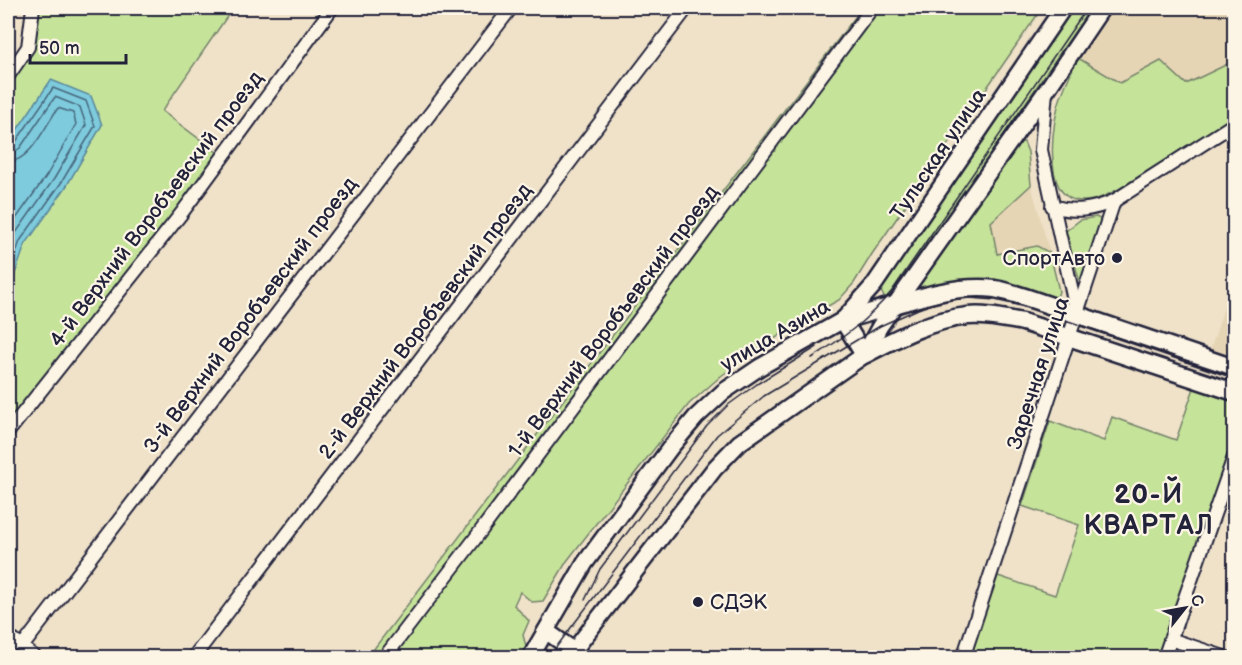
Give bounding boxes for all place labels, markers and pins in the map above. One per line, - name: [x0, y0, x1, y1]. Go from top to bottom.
- place label: СпортАвто: [1002, 246, 1105, 271]
- marker: СпортАвто: [1110, 251, 1124, 265]
- place label: СДЭК: [710, 590, 767, 615]
- marker: СДЭК: [691, 595, 705, 609]

